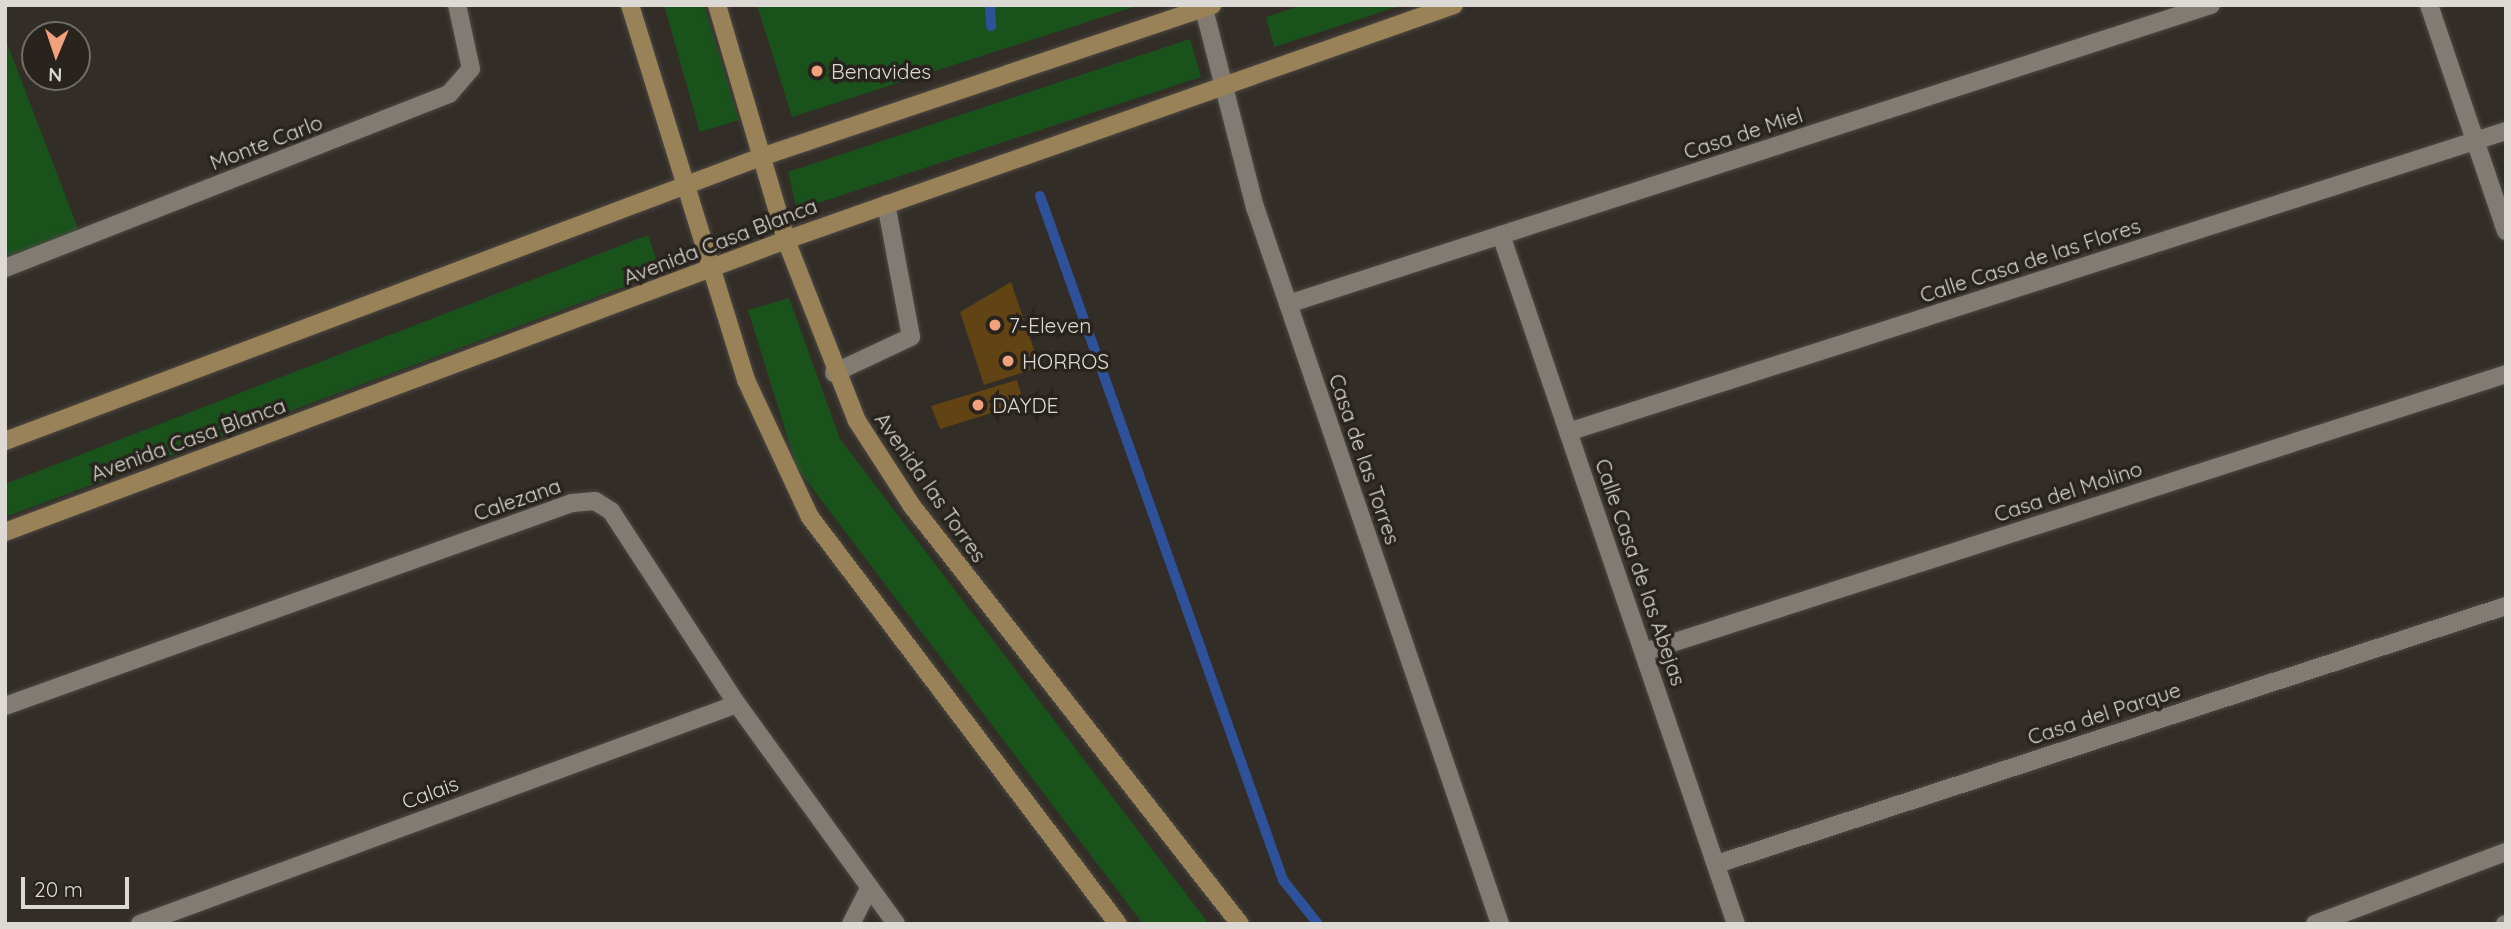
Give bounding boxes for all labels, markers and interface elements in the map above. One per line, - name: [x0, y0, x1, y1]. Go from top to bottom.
- north arrow: [21, 21, 91, 91]
- place label: Benavides: [831, 58, 931, 84]
- text: N: [48, 63, 63, 87]
- marker: Benavides: [809, 63, 825, 79]
- street label: Casa de Miel: [1680, 102, 1806, 164]
- street label: Monte Carlo: [206, 109, 326, 175]
- street label: Avenida Casa Blanca: [620, 192, 820, 290]
- street label: Calle Casa de las Flores: [1917, 212, 2143, 308]
- place label: 7-Eleven: [1009, 312, 1091, 338]
- marker: 7-Eleven: [987, 317, 1003, 333]
- place label: HORROS: [1022, 348, 1109, 374]
- marker: HORROS: [1000, 353, 1016, 369]
- street label: Casa de las Torres: [1324, 370, 1406, 548]
- street label: Avenida Casa Blanca: [87, 392, 289, 486]
- place label: DAYDE: [992, 392, 1058, 418]
- marker: DAYDE: [970, 397, 986, 413]
- street label: Avenida las Torres: [870, 407, 992, 567]
- street label: Calle Casa de las Abejas: [1590, 455, 1692, 689]
- street label: Casa del Molino: [1991, 455, 2145, 527]
- street label: Calezana: [470, 472, 564, 526]
- street label: Casa del Parque: [2024, 676, 2184, 750]
- street label: Calais: [398, 770, 462, 814]
- scale bar: [24, 862, 133, 906]
- text: 20 m: [34, 876, 83, 902]

